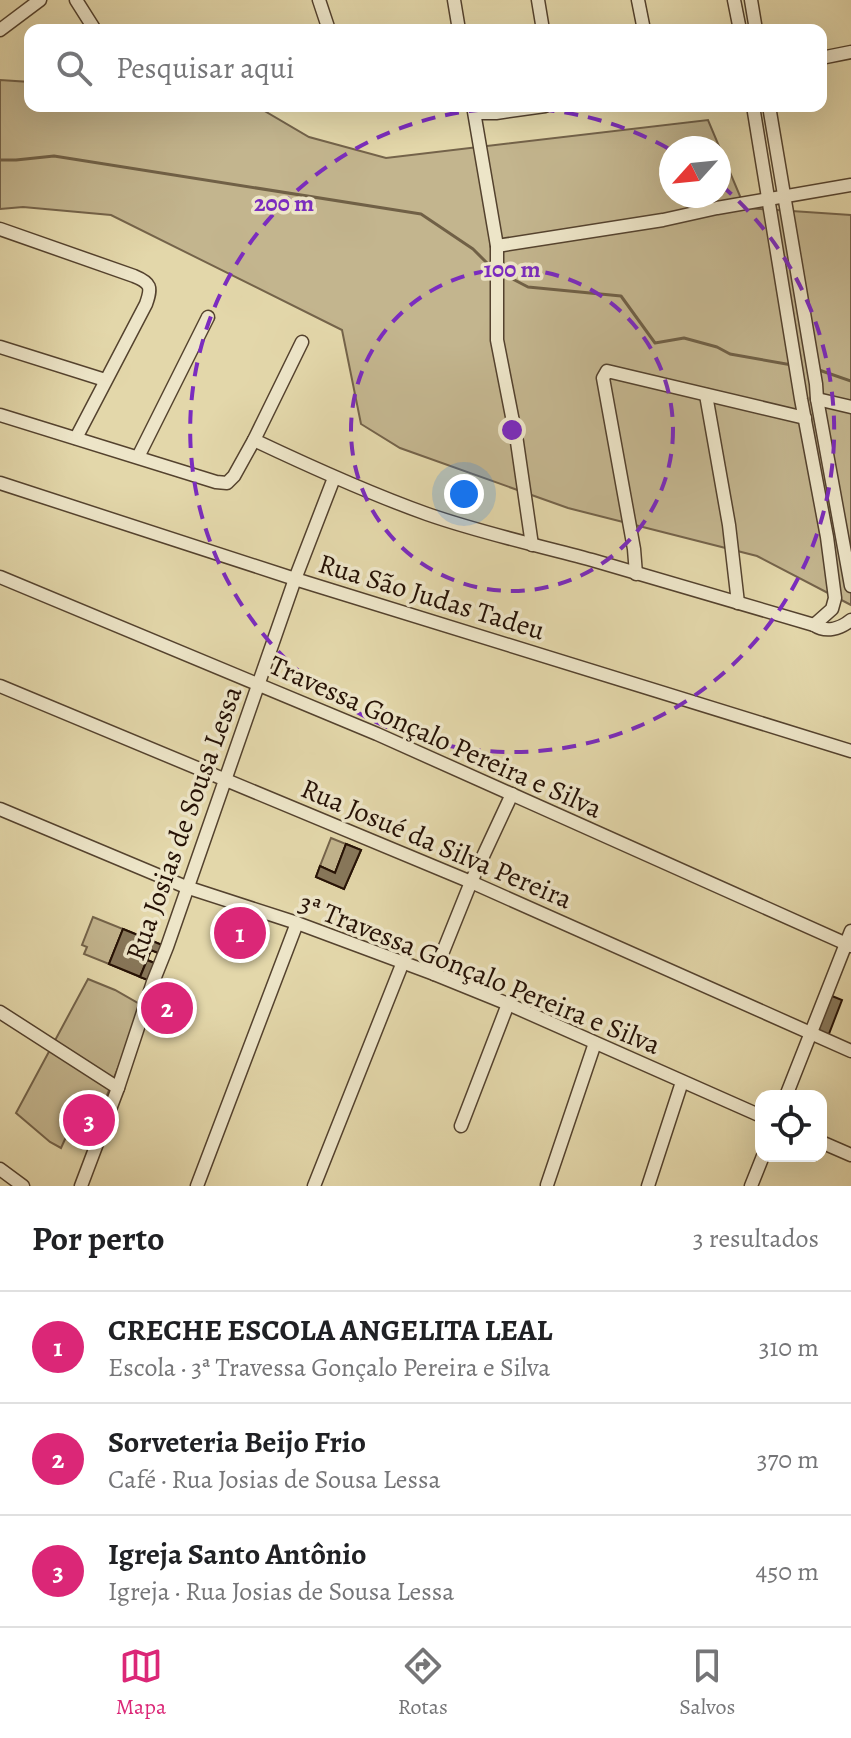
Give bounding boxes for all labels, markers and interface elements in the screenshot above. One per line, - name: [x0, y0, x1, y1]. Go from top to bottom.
- search box: [24, 24, 827, 112]
- icon: search: [52, 46, 96, 90]
- text: Pesquisar aqui: [116, 48, 294, 88]
- north arrow: [659, 136, 731, 208]
- text: 200 m: [254, 187, 314, 219]
- text: 100 m: [483, 253, 541, 285]
- centre of rings: [498, 416, 526, 444]
- your location: [444, 474, 484, 514]
- street label: Rua São Judas Tadeu: [314, 544, 550, 650]
- street label: Travessa Gonçalo Pereira e Silva: [263, 646, 608, 828]
- street label: Rua Josias de Sousa Lessa: [117, 681, 251, 966]
- street label: Rua Josué da Silva Pereira: [295, 770, 578, 918]
- street label: 3ª Travessa Gonçalo Pereira e Silva: [293, 884, 666, 1064]
- pin: 1: [214, 903, 266, 963]
- pin: 2: [141, 978, 193, 1038]
- pin: 3: [63, 1090, 115, 1150]
- map controls: [755, 1090, 827, 1162]
- button: locate: [755, 1090, 827, 1162]
- text: Por perto: [32, 1215, 165, 1262]
- text: 3 resultados: [693, 1221, 819, 1256]
- text: CRECHE ESCOLA ANGELITA LEAL: [108, 1310, 553, 1350]
- text: 1: [53, 1330, 63, 1365]
- text: 310 m: [759, 1330, 819, 1365]
- text: Escola · 3ª Travessa Gonçalo Pereira e Silva: [108, 1350, 550, 1385]
- text: Sorveteria Beijo Frio: [108, 1422, 366, 1462]
- text: 2: [52, 1442, 64, 1477]
- text: 370 m: [757, 1442, 819, 1477]
- text: Café · Rua Josias de Sousa Lessa: [108, 1462, 441, 1497]
- text: Igreja Santo Antônio: [108, 1534, 367, 1574]
- text: 3: [52, 1554, 64, 1589]
- text: 450 m: [755, 1554, 819, 1589]
- text: Igreja · Rua Josias de Sousa Lessa: [108, 1574, 454, 1609]
- tab: Mapa: [116, 1644, 166, 1722]
- tab: Rotas: [398, 1644, 448, 1722]
- tab: Salvos: [679, 1644, 735, 1722]

